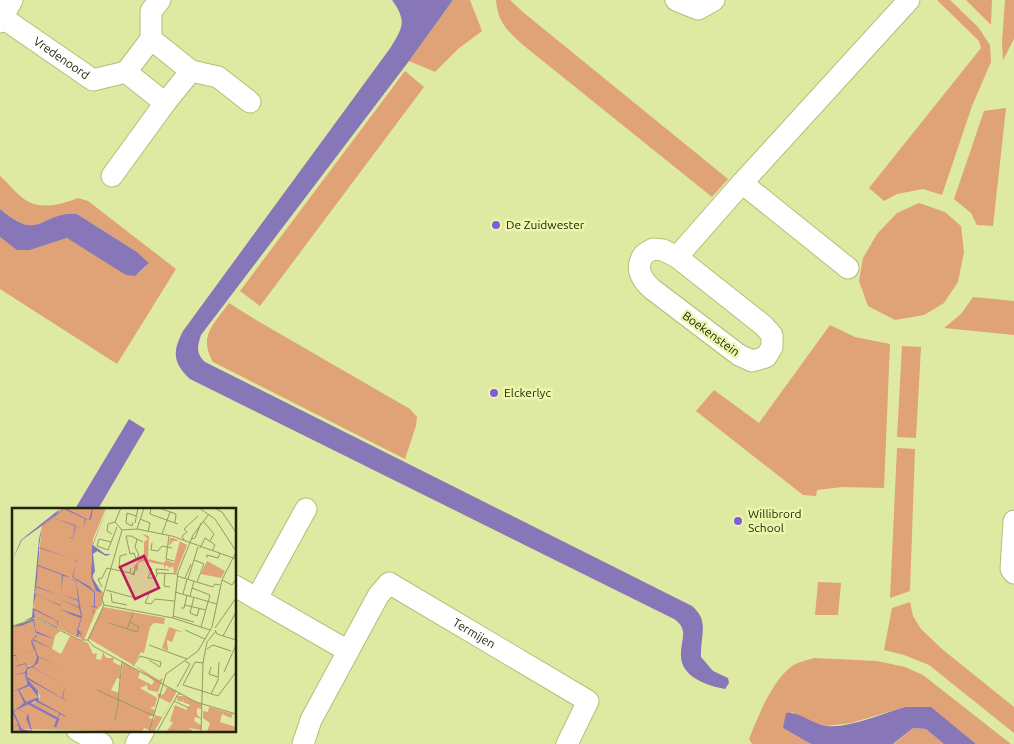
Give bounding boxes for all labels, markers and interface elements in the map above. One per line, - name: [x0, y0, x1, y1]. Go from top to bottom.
- street label: Vredenoord: [31, 34, 92, 82]
- place label: De Zuidwester: [506, 218, 585, 231]
- marker: De Zuidwester: [490, 219, 502, 231]
- street label: Boekenstein: [680, 309, 742, 359]
- place label: Elckerlyc: [504, 386, 551, 399]
- marker: Elckerlyc: [488, 387, 500, 399]
- place label: Willibrord School: [748, 507, 802, 534]
- inset map: [12, 508, 236, 732]
- marker: Willibrord School: [732, 515, 744, 527]
- street label: Termijen: [451, 615, 498, 650]

